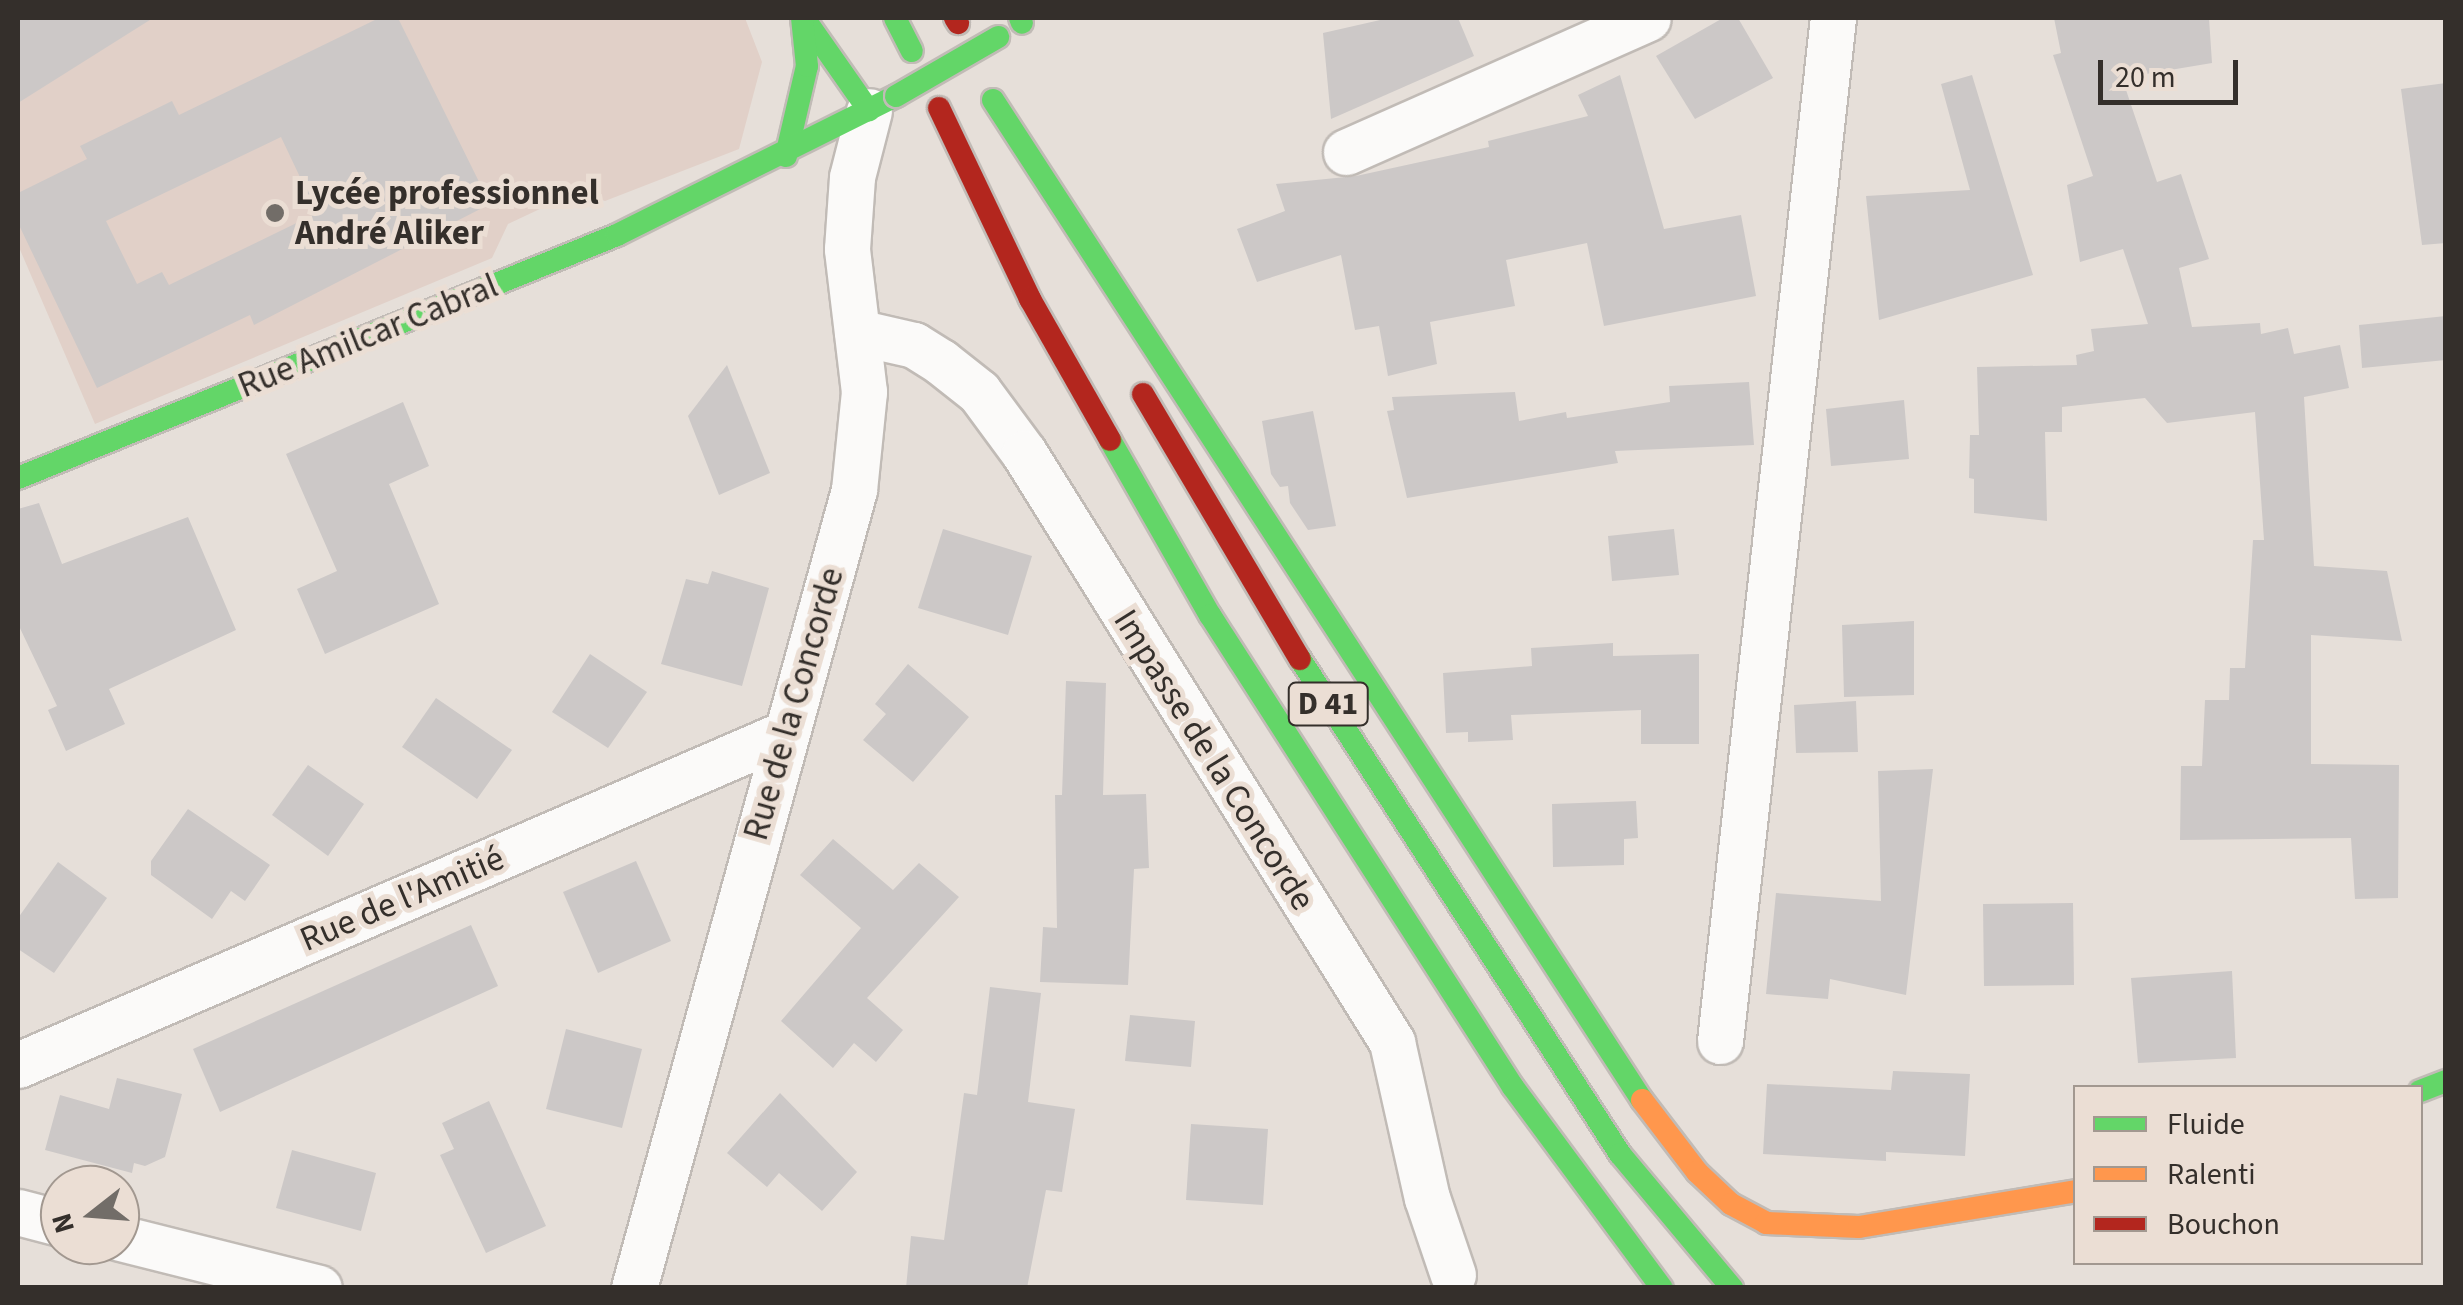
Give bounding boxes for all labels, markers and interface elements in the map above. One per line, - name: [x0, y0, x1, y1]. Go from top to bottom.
- scale bar: [2103, 40, 2243, 102]
- text: 20 m: [2115, 56, 2176, 99]
- place label: Lycée professionnel André Aliker: [295, 172, 599, 254]
- marker: Lycée professionnel André Aliker: [264, 202, 286, 224]
- street label: Rue Amilcar Cabral: [232, 265, 504, 407]
- street label: Rue de la Concorde: [735, 563, 853, 845]
- street label: Impasse de la Concorde: [1104, 602, 1324, 918]
- road number: D 41: [1286, 677, 1370, 731]
- street label: Rue de l'Amitié: [294, 837, 510, 961]
- legend: [2073, 1085, 2423, 1265]
- text: Fluide: [2167, 1103, 2245, 1146]
- text: Ralenti: [2167, 1153, 2256, 1196]
- north arrow: [40, 1165, 140, 1265]
- text: Bouchon: [2167, 1203, 2280, 1246]
- text: N: [41, 1208, 85, 1238]

